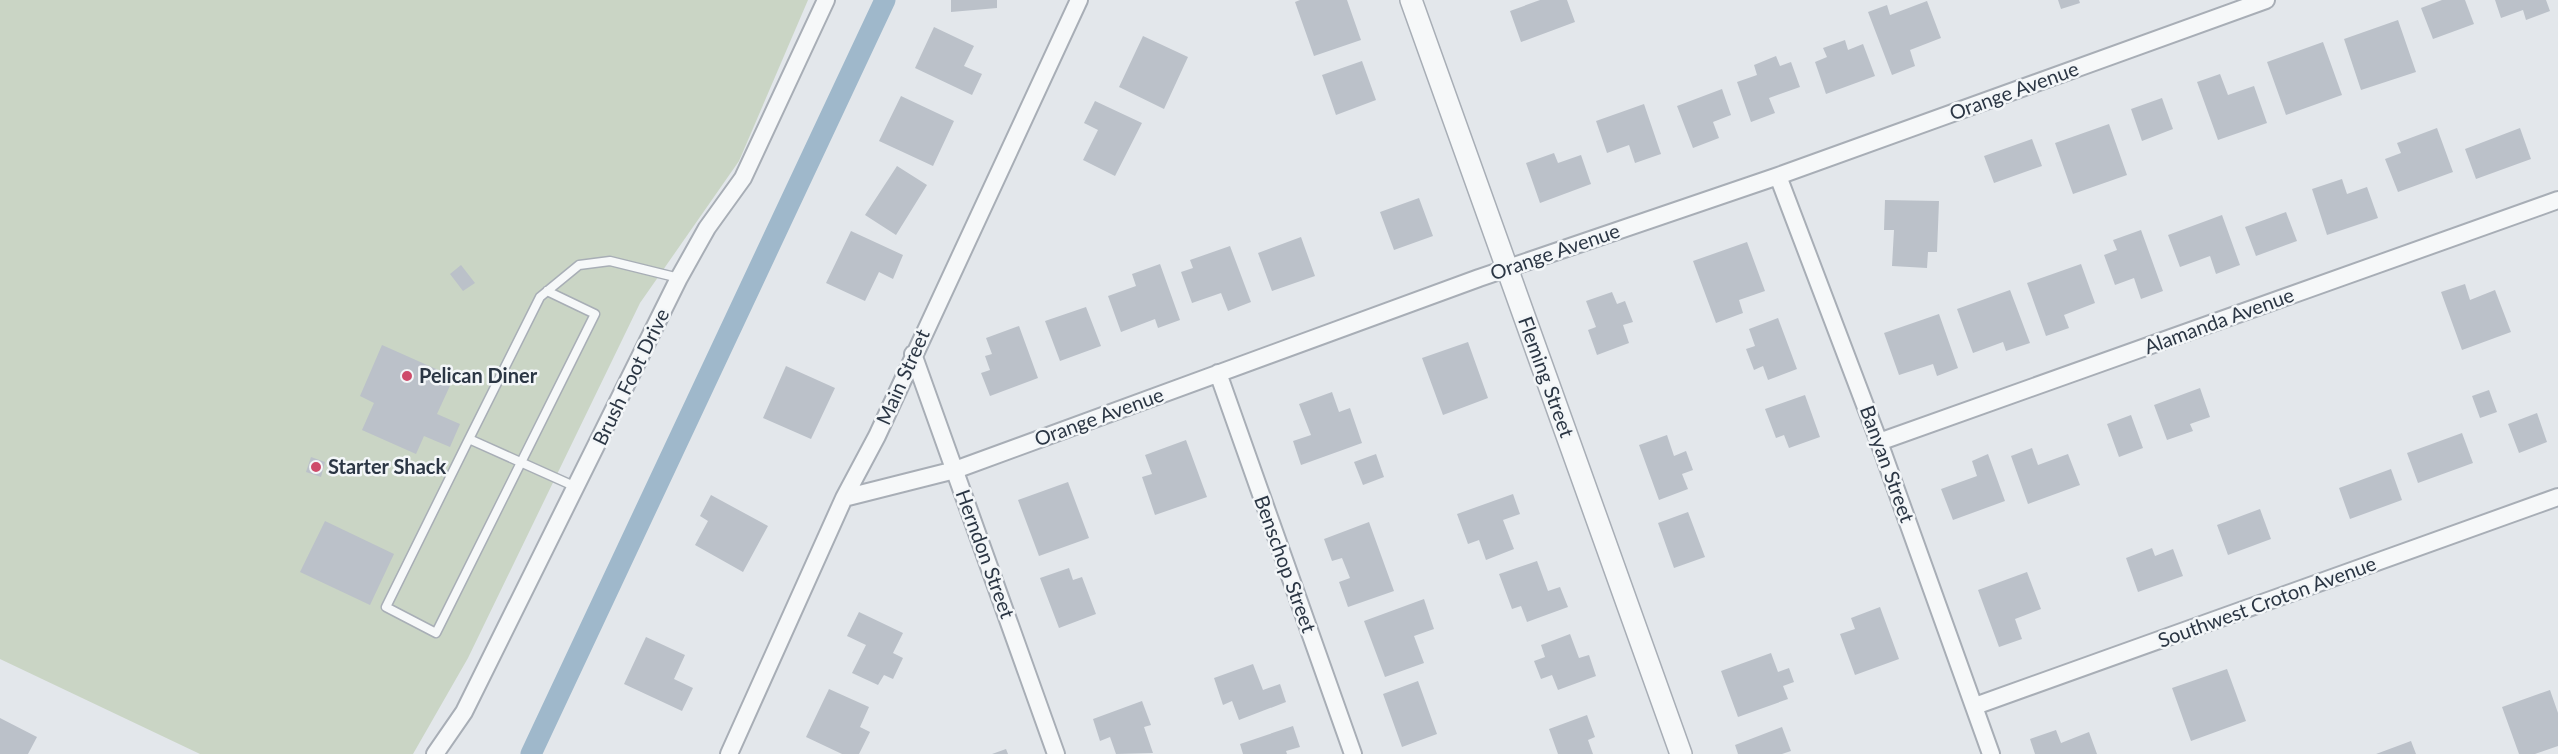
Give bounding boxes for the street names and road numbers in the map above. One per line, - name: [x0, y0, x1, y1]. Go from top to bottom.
- street label: Orange Avenue: [1946, 56, 2081, 125]
- street label: Orange Avenue: [1487, 218, 1623, 284]
- street label: Alamanda Avenue: [2141, 282, 2297, 358]
- street label: Brush Foot Drive: [587, 304, 674, 449]
- street label: Fleming Street: [1514, 313, 1580, 440]
- street label: Main Street: [870, 325, 934, 428]
- street label: Orange Avenue: [1031, 382, 1166, 451]
- street label: Banyan Street: [1856, 402, 1920, 525]
- street label: Herndon Street: [951, 486, 1020, 621]
- street label: Benschop Street: [1250, 492, 1322, 636]
- street label: Southwest Croton Avenue: [2154, 550, 2379, 652]

